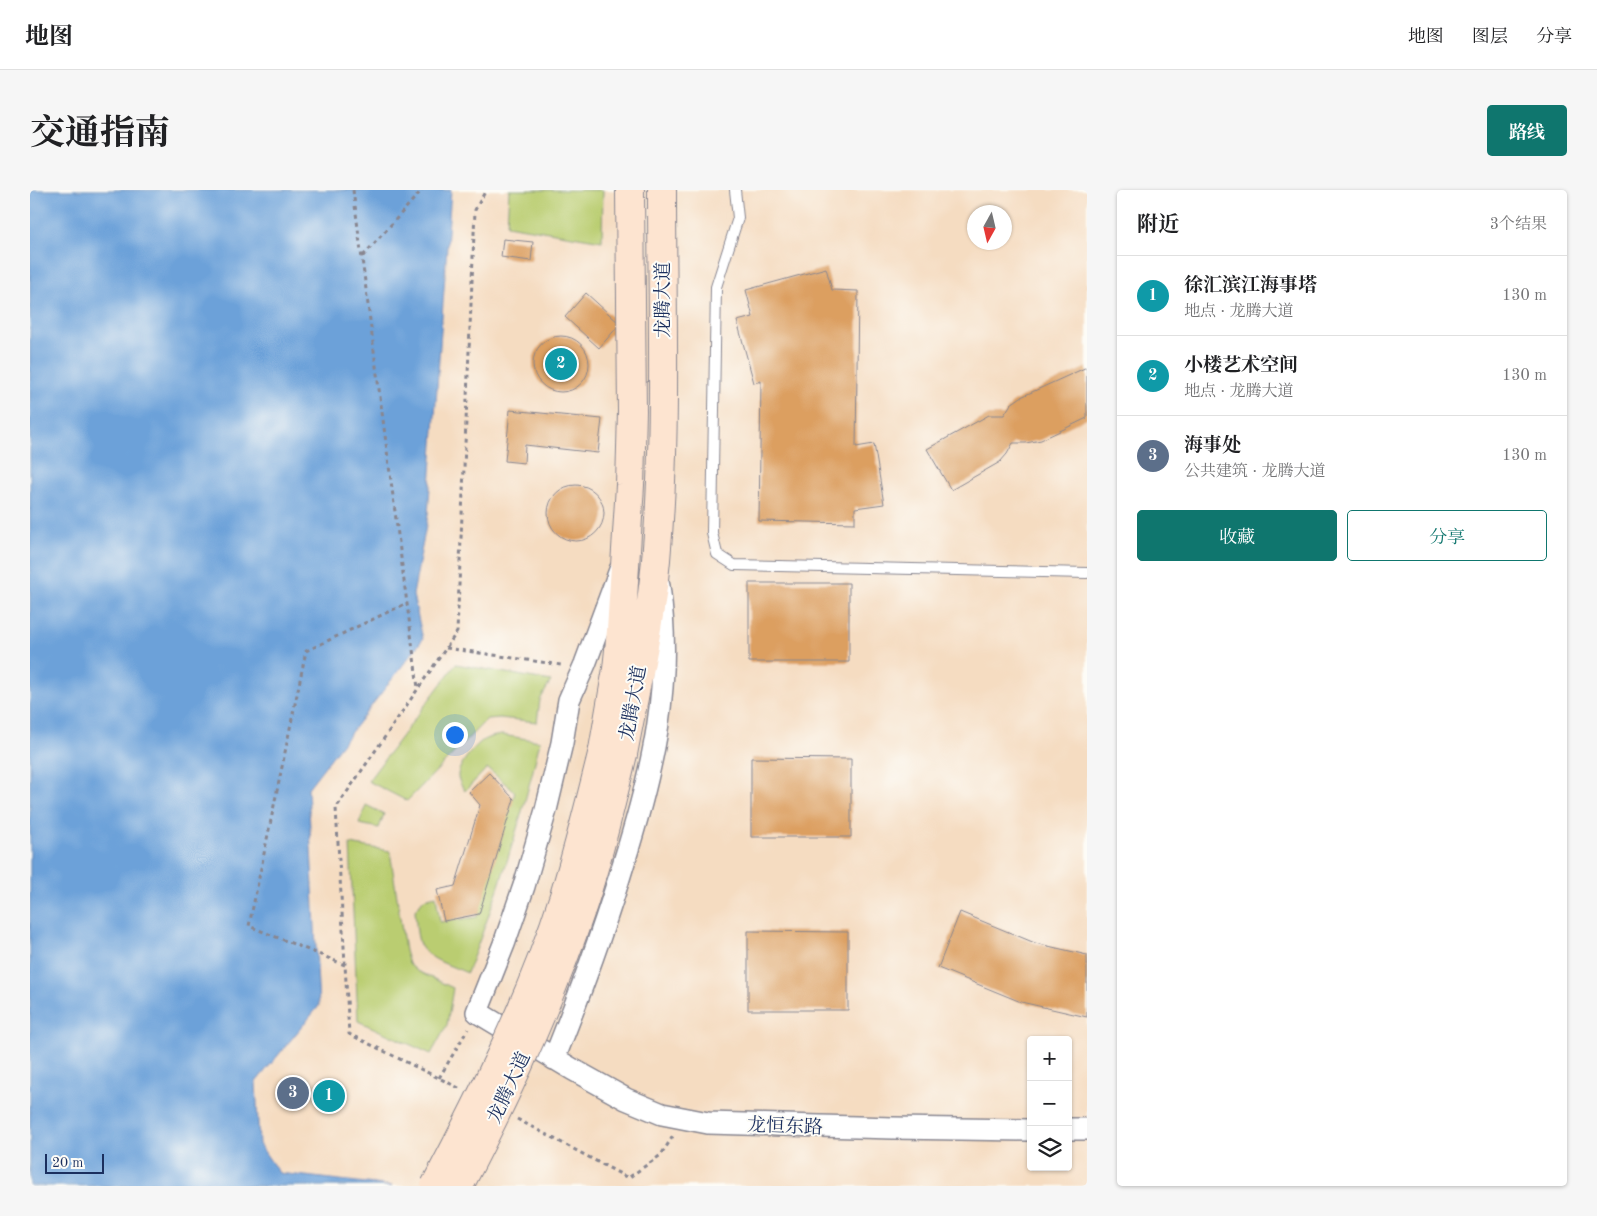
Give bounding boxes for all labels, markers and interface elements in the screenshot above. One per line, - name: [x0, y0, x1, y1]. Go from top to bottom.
- text: 地图: [25, 26, 73, 50]
- text: 地图: [1408, 28, 1444, 46]
- text: 图层: [1472, 28, 1508, 46]
- text: 分享: [1536, 28, 1572, 46]
- button: 路线: [1487, 105, 1567, 156]
- text: 交通指南: [30, 117, 170, 152]
- north arrow: [967, 205, 1012, 250]
- text: 附近: [1137, 215, 1179, 236]
- text: 3个结果: [1490, 217, 1547, 233]
- street label: 龙腾大道: [652, 262, 674, 338]
- text: 徐汇滨江海事塔: [1184, 277, 1317, 296]
- text: 1: [1148, 288, 1158, 304]
- text: 130 m: [1502, 288, 1547, 304]
- text: 地点 · 龙腾大道: [1184, 304, 1293, 320]
- pin: 2: [545, 345, 577, 383]
- text: 小楼艺术空间: [1184, 357, 1298, 376]
- text: 2: [1148, 368, 1158, 384]
- text: 130 m: [1502, 368, 1547, 384]
- text: 地点 · 龙腾大道: [1184, 384, 1293, 400]
- text: 海事处: [1184, 437, 1241, 456]
- text: 3: [1148, 448, 1158, 464]
- text: 130 m: [1502, 448, 1547, 464]
- text: 公共建筑 · 龙腾大道: [1184, 464, 1325, 480]
- button: 收藏: [1137, 510, 1337, 561]
- button: 分享: [1347, 510, 1547, 561]
- street label: 龙腾大道: [616, 664, 650, 743]
- your location: [442, 722, 468, 748]
- map controls: [1027, 1036, 1072, 1171]
- button: +: [1027, 1036, 1072, 1081]
- street label: 龙腾大道: [483, 1048, 535, 1127]
- pin: 3: [277, 1074, 309, 1112]
- pin: 1: [313, 1077, 345, 1115]
- button: −: [1027, 1081, 1072, 1126]
- street label: 龙恒东路: [747, 1115, 823, 1138]
- button: layers: [1027, 1126, 1072, 1171]
- scale bar: [45, 1151, 104, 1174]
- text: 20 m: [52, 1156, 83, 1170]

